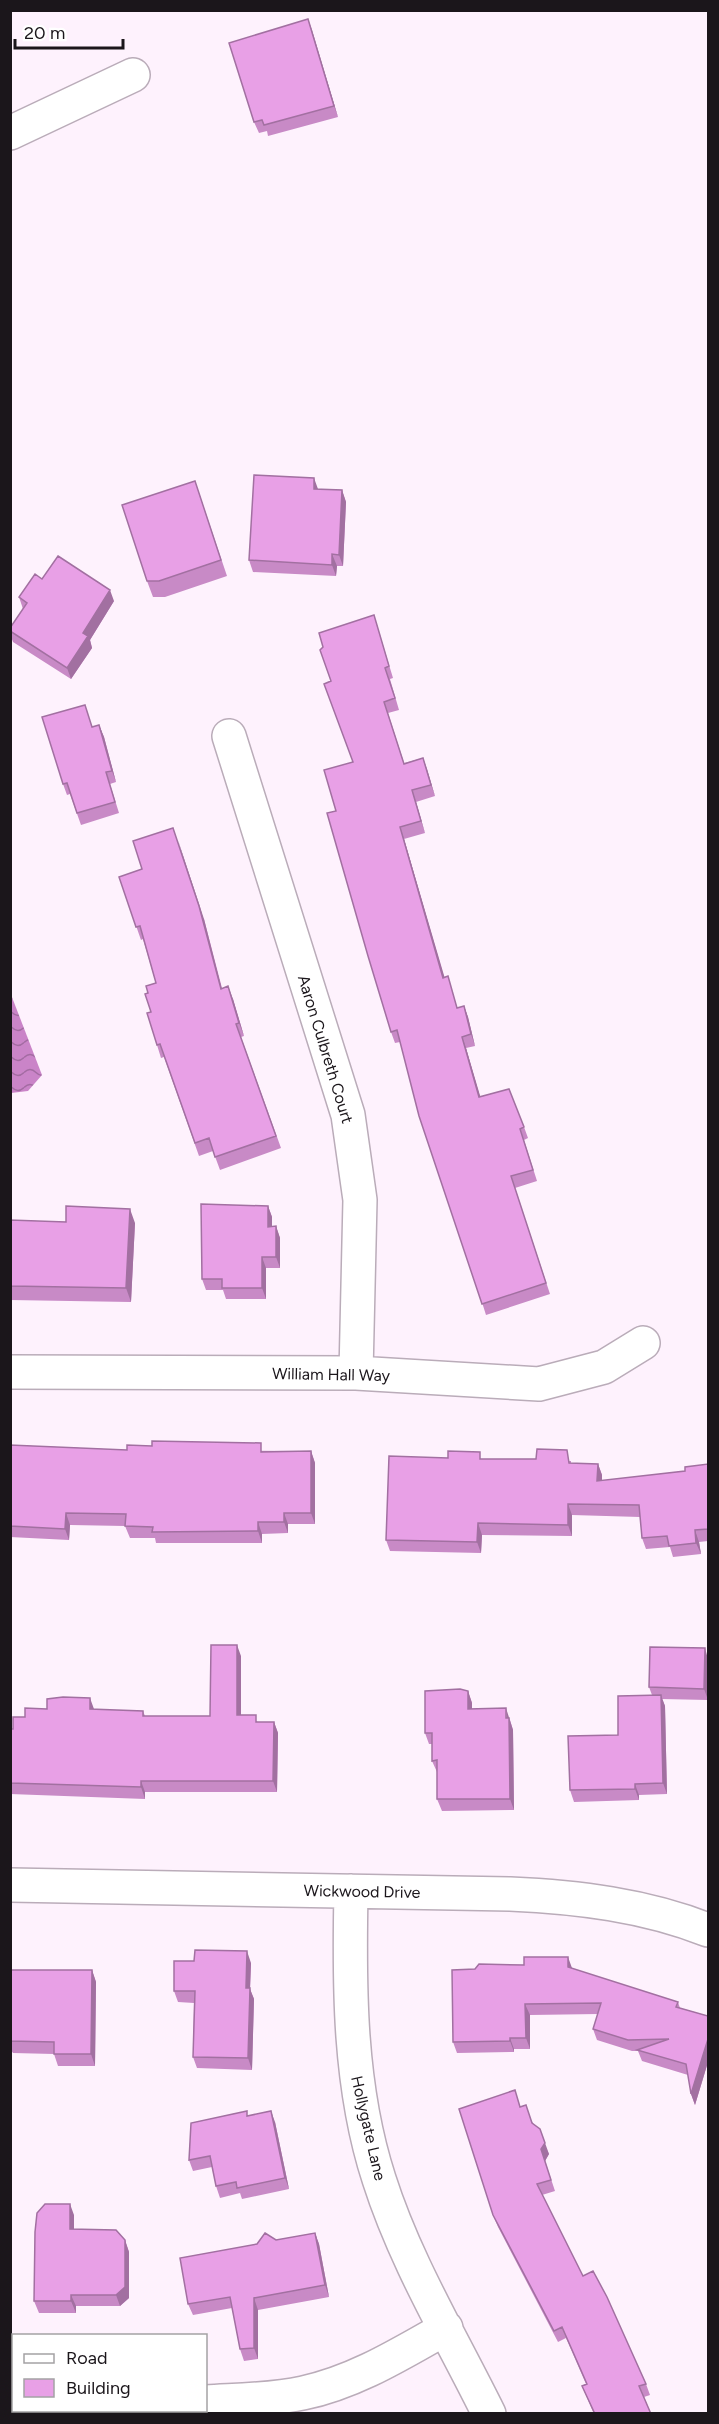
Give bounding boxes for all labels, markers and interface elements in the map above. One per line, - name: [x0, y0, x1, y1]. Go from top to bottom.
- scale bar: [15, 12, 123, 50]
- text: 20 m: [24, 22, 65, 44]
- street label: Aaron Culbreth Court: [294, 973, 357, 1126]
- street label: William Hall Way: [272, 1364, 391, 1385]
- street label: Wickwood Drive: [303, 1881, 421, 1902]
- street label: Hollygate Lane: [347, 2074, 390, 2183]
- legend: [12, 2334, 207, 2412]
- text: Road: [66, 2347, 107, 2369]
- text: Building: [66, 2377, 131, 2399]

